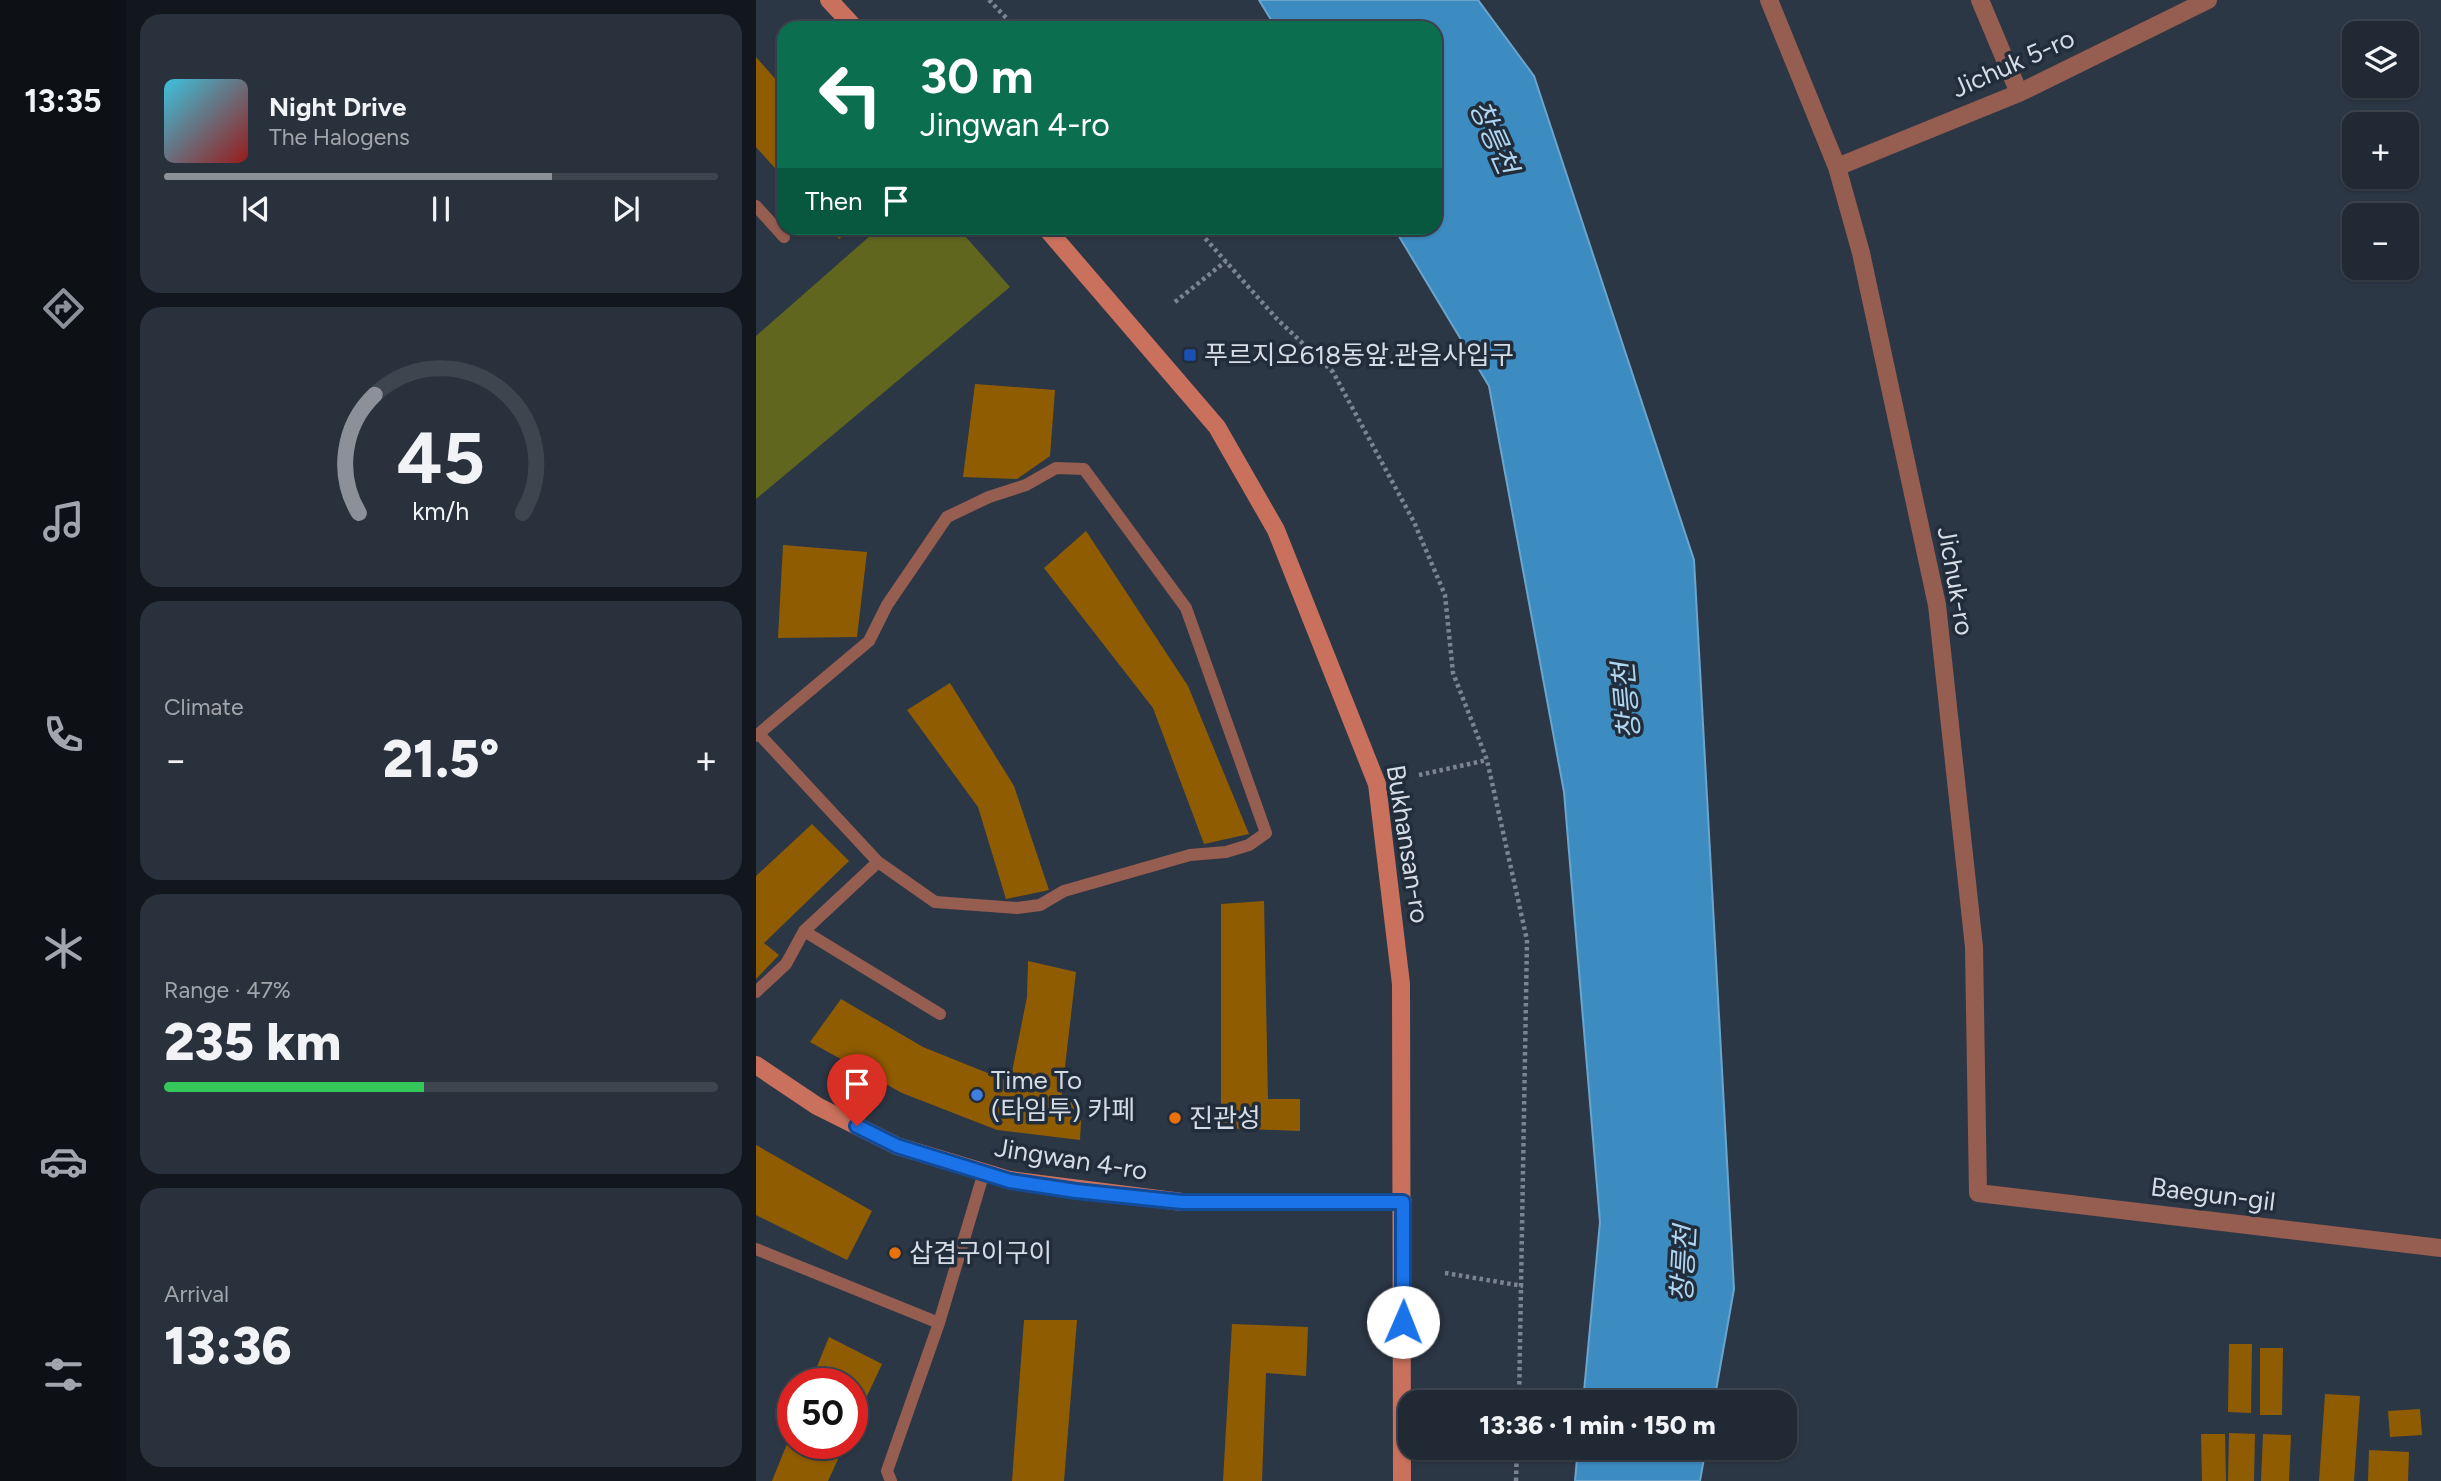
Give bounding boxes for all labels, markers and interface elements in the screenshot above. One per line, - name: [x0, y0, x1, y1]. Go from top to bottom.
- map controls: [2342, 21, 2419, 280]
- button: layers: [2342, 21, 2419, 98]
- street label: Jichuk 5-ro: [1947, 22, 2079, 104]
- text: 30 m: [920, 46, 1033, 105]
- icon: left: [805, 49, 896, 140]
- text: 13:35: [24, 82, 102, 120]
- text: Night Drive: [269, 91, 406, 123]
- water label: 창릉천: [1463, 95, 1527, 182]
- text: Jingwan 4-ro: [920, 106, 1110, 144]
- button: +: [2342, 112, 2419, 189]
- text: The Halogens: [269, 123, 410, 151]
- icon: arrive: [877, 182, 915, 220]
- text: Then: [805, 185, 863, 217]
- icon: previous: [237, 190, 275, 228]
- icon: pause: [422, 190, 460, 228]
- icon: next: [607, 190, 645, 228]
- button: −: [2342, 203, 2419, 280]
- icon: directions: [39, 284, 88, 333]
- place label: 푸르지오618동앞.관음사입구: [1204, 339, 1514, 371]
- marker: 푸르지오618동앞.관음사입구: [1182, 347, 1198, 363]
- text: 45: [397, 415, 485, 502]
- text: km/h: [412, 496, 470, 526]
- icon: music: [39, 497, 88, 546]
- street label: Jichuk-ro: [1931, 524, 1981, 638]
- water label: 창릉천: [1605, 658, 1646, 741]
- text: Climate: [164, 693, 243, 721]
- icon: phone: [39, 710, 88, 759]
- text: 21.5°: [383, 728, 499, 790]
- text: −: [164, 737, 188, 783]
- text: +: [694, 737, 718, 783]
- street label: Bukhansan-ro: [1380, 763, 1436, 925]
- icon: climate: [39, 924, 88, 973]
- text: Range · 47%: [164, 976, 291, 1004]
- text: 235 km: [164, 1011, 341, 1073]
- pin: [827, 1054, 887, 1126]
- place label: Time To (타임투) 카페: [991, 1064, 1135, 1126]
- icon: arrive: [838, 1065, 876, 1103]
- marker: Time To (타임투) 카페: [969, 1087, 985, 1103]
- place label: 진관성: [1189, 1102, 1261, 1134]
- marker: 진관성: [1167, 1110, 1183, 1126]
- street label: Jingwan 4-ro: [992, 1131, 1150, 1187]
- icon: car: [39, 1137, 88, 1186]
- street label: Baegun-gil: [2149, 1170, 2277, 1218]
- water label: 창릉천: [1664, 1221, 1702, 1303]
- place label: 삽겹구이구이: [909, 1237, 1053, 1269]
- marker: 삽겹구이구이: [887, 1245, 903, 1261]
- text: Arrival: [164, 1280, 229, 1308]
- position arrow: [1366, 1285, 1440, 1359]
- text: 13:36: [164, 1315, 292, 1377]
- icon: filters: [39, 1350, 88, 1399]
- speed limit sign: 50: [777, 1368, 868, 1459]
- text: 13:36 · 1 min · 150 m: [1479, 1409, 1716, 1441]

